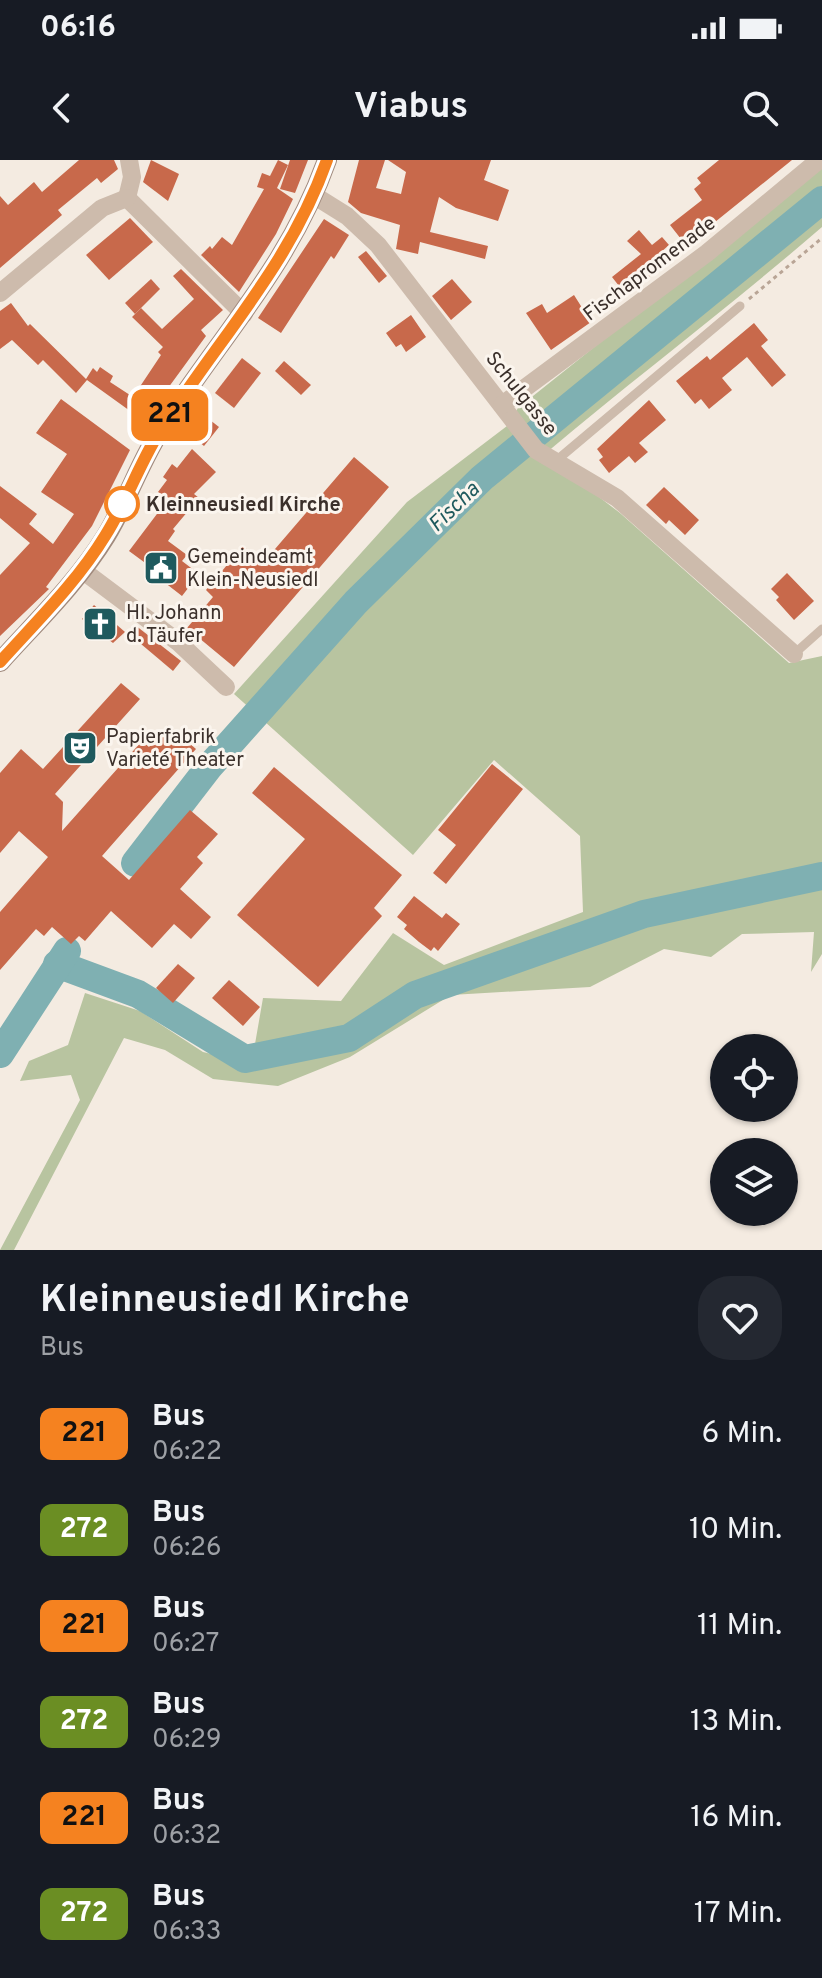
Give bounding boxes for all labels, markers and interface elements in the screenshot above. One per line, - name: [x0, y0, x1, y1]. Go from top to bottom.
- text: 06:16: [40, 10, 116, 47]
- text: Viabus: [354, 85, 468, 131]
- icon: back: [40, 86, 84, 130]
- icon: search: [738, 86, 782, 130]
- street label: Fischapromenade: [579, 211, 722, 328]
- street label: Schulgasse: [479, 347, 562, 442]
- line badge: 221: [124, 389, 216, 441]
- text: 221: [147, 397, 193, 433]
- water label: Fischa: [423, 477, 486, 539]
- marker: Kleinneusiedl Kirche: [105, 487, 139, 521]
- place label: Kleinneusiedl Kirche: [146, 493, 341, 519]
- place label: Gemeindeamt Klein-Neusiedl: [187, 545, 319, 594]
- public building icon: Gemeindeamt Klein-Neusiedl: [142, 549, 180, 587]
- place label: Hl. Johann d. Täufer: [126, 601, 221, 650]
- church icon: Hl. Johann d. Täufer: [81, 605, 119, 643]
- place label: Papierfabrik Varieté Theater: [106, 725, 244, 774]
- theatre icon: Papierfabrik Varieté Theater: [61, 729, 99, 767]
- map controls: [710, 1034, 798, 1226]
- button: locate: [710, 1034, 798, 1122]
- button: layers: [710, 1138, 798, 1226]
- button: heart: [698, 1276, 782, 1360]
- text: Kleinneusiedl Kirche: [40, 1277, 410, 1326]
- text: Bus: [40, 1332, 84, 1365]
- text: Bus: [152, 1399, 205, 1436]
- text: 221: [61, 1416, 107, 1452]
- text: 6 Min.: [701, 1416, 782, 1453]
- text: 06:22: [152, 1436, 222, 1469]
- text: Bus: [152, 1495, 205, 1532]
- text: 272: [60, 1512, 108, 1548]
- text: 10 Min.: [689, 1512, 782, 1549]
- text: 06:26: [152, 1532, 222, 1565]
- text: Bus: [152, 1591, 205, 1628]
- text: 221: [61, 1608, 107, 1644]
- text: 11 Min.: [697, 1608, 782, 1645]
- text: 06:27: [152, 1628, 219, 1661]
- text: Bus: [152, 1687, 205, 1724]
- text: 272: [60, 1704, 108, 1740]
- text: 13 Min.: [690, 1704, 782, 1741]
- text: 06:29: [152, 1724, 222, 1757]
- text: Bus: [152, 1783, 205, 1820]
- text: 221: [61, 1800, 107, 1836]
- text: 16 Min.: [690, 1800, 782, 1837]
- text: 06:32: [152, 1820, 221, 1853]
- text: Bus: [152, 1879, 205, 1916]
- text: 272: [60, 1896, 108, 1932]
- text: 17 Min.: [694, 1896, 782, 1933]
- text: 06:33: [152, 1916, 221, 1949]

